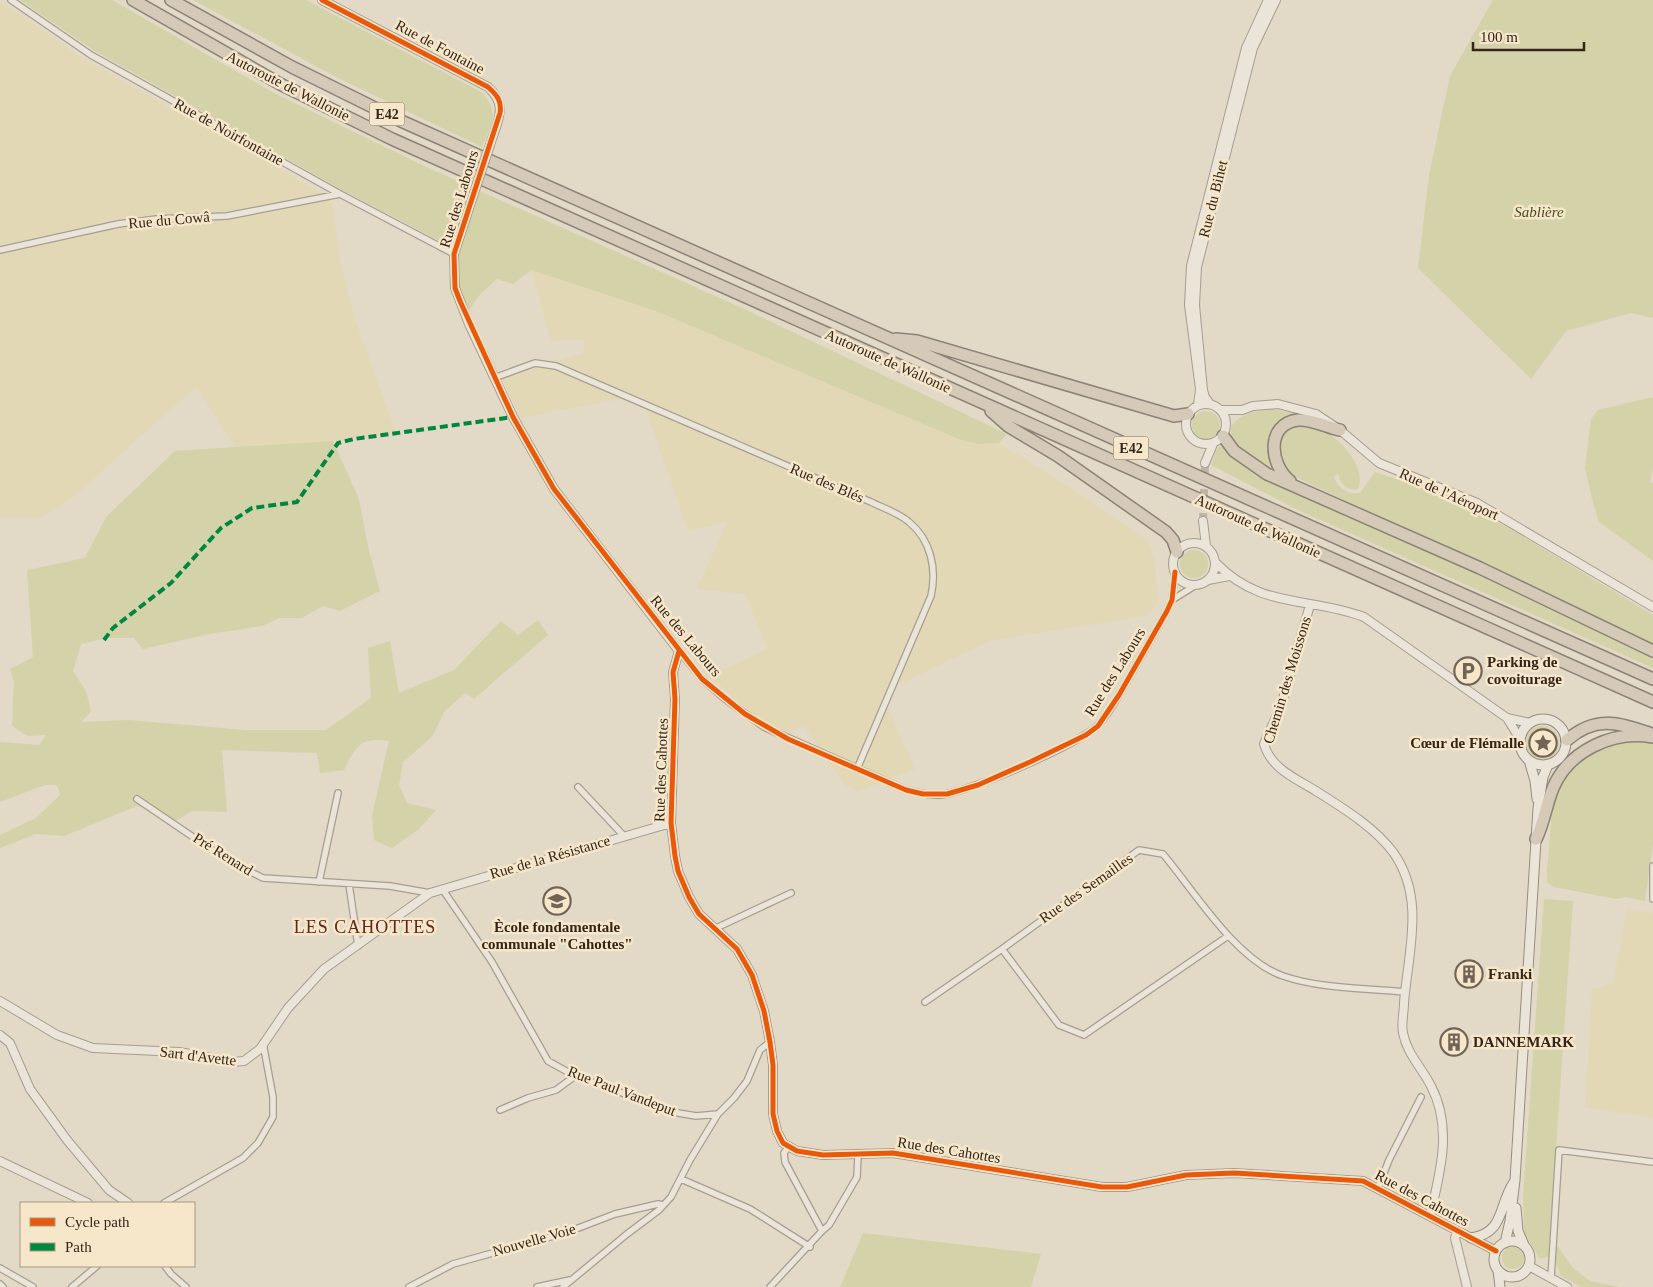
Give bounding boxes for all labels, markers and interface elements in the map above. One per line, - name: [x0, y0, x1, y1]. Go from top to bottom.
- street label: Rue de Fontaine: [393, 17, 487, 77]
- scale bar: [1473, 20, 1584, 52]
- text: 100 m: [1480, 29, 1518, 45]
- street label: Autoroute de Wallonie: [224, 48, 353, 124]
- street label: Rue de Noirfontaine: [172, 95, 287, 169]
- road number: E42: [370, 102, 404, 126]
- street label: Rue des Labours: [437, 148, 481, 250]
- street label: Rue du Bihet: [1196, 158, 1231, 239]
- park label: Sablière: [1514, 204, 1564, 220]
- street label: Rue du Cowâ: [128, 208, 211, 232]
- street label: Autoroute de Wallonie: [823, 326, 954, 396]
- road number: E42: [1114, 436, 1148, 459]
- street label: Rue des Blés: [788, 460, 866, 506]
- street label: Rue de l'Aéroport: [1397, 465, 1502, 523]
- street label: Autoroute de Wallonie: [1193, 491, 1324, 561]
- street label: Rue des Labours: [647, 592, 725, 680]
- street label: Chemin des Moissons: [1260, 614, 1314, 746]
- street label: Rue des Labours: [1082, 625, 1149, 719]
- place label: Parking de covoiturage: [1487, 654, 1562, 687]
- parking icon: Parking de covoiturage: [1453, 656, 1483, 686]
- street label: Rue des Cahottes: [651, 718, 671, 822]
- place icon: Cœur de Flémalle: [1528, 728, 1558, 758]
- place label: Cœur de Flémalle: [1410, 735, 1524, 751]
- street label: Pré Renard: [190, 829, 256, 879]
- street label: Rue de la Résistance: [488, 832, 612, 882]
- street label: Rue des Semailles: [1036, 850, 1136, 926]
- school or university icon: Ècole fondamentale communale "Cahottes": [542, 886, 572, 916]
- district label: LES CAHOTTES: [294, 917, 436, 937]
- place label: Ècole fondamentale communale "Cahottes": [481, 919, 633, 952]
- building icon: Franki: [1454, 959, 1484, 989]
- place label: Franki: [1488, 966, 1532, 982]
- building icon: DANNEMARK: [1439, 1027, 1469, 1057]
- place label: DANNEMARK: [1473, 1034, 1574, 1050]
- street label: Sart d'Avette: [159, 1043, 238, 1069]
- street label: Rue Paul Vandeput: [566, 1063, 679, 1119]
- street label: Rue des Cahottes: [896, 1134, 1002, 1166]
- street label: Rue des Cahottes: [1372, 1166, 1472, 1230]
- legend: [20, 1202, 195, 1267]
- text: Cycle path: [65, 1214, 130, 1230]
- street label: Nouvelle Voie: [491, 1220, 578, 1259]
- text: Path: [65, 1239, 92, 1255]

